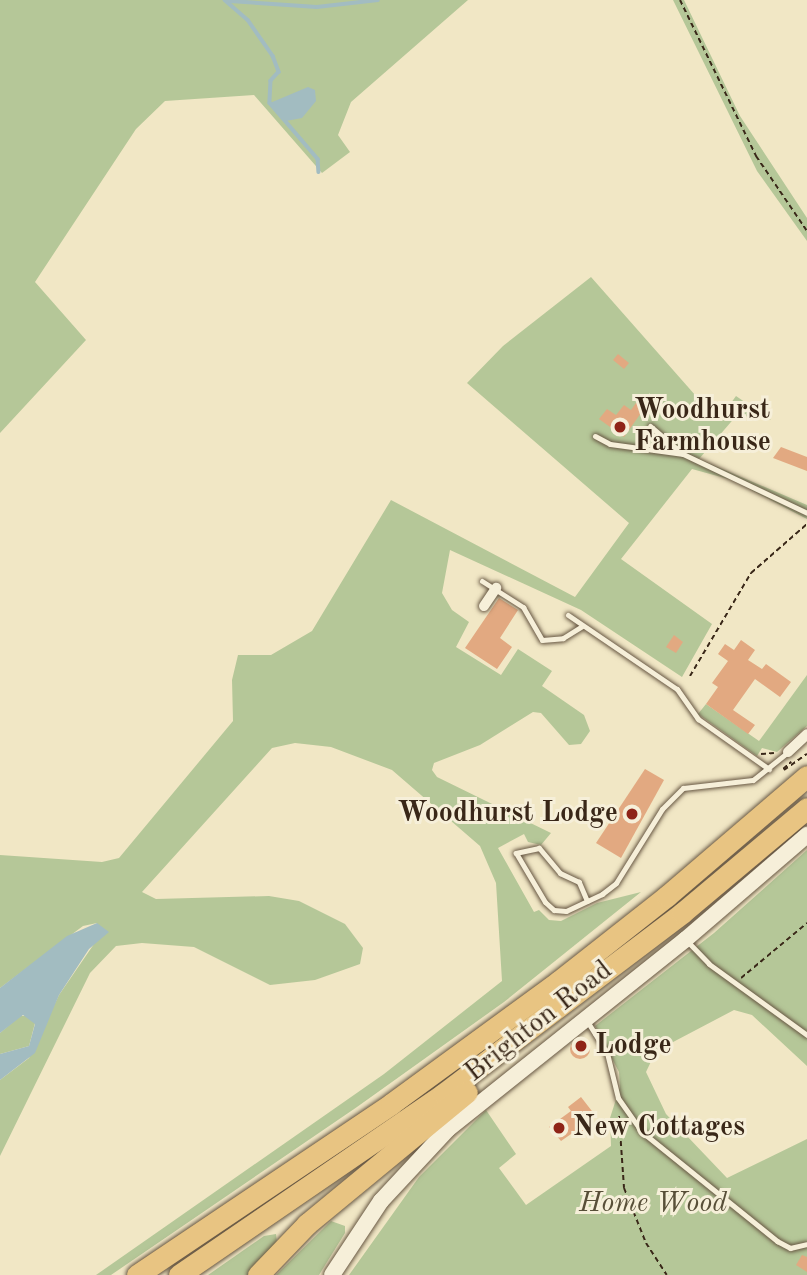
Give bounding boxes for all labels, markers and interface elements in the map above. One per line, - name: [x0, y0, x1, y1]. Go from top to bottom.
- place label: Woodhurst Farmhouse: [634, 394, 771, 460]
- marker: Woodhurst Farmhouse: [612, 419, 628, 435]
- place label: Woodhurst Lodge: [397, 797, 618, 831]
- marker: Woodhurst Lodge: [624, 806, 640, 822]
- street label: Brighton Road: [459, 954, 619, 1090]
- place label: Lodge: [595, 1029, 672, 1063]
- marker: Lodge: [573, 1038, 589, 1054]
- place label: New Cottages: [573, 1111, 745, 1145]
- marker: New Cottages: [551, 1120, 567, 1136]
- park label: Home Wood: [579, 1187, 727, 1221]

